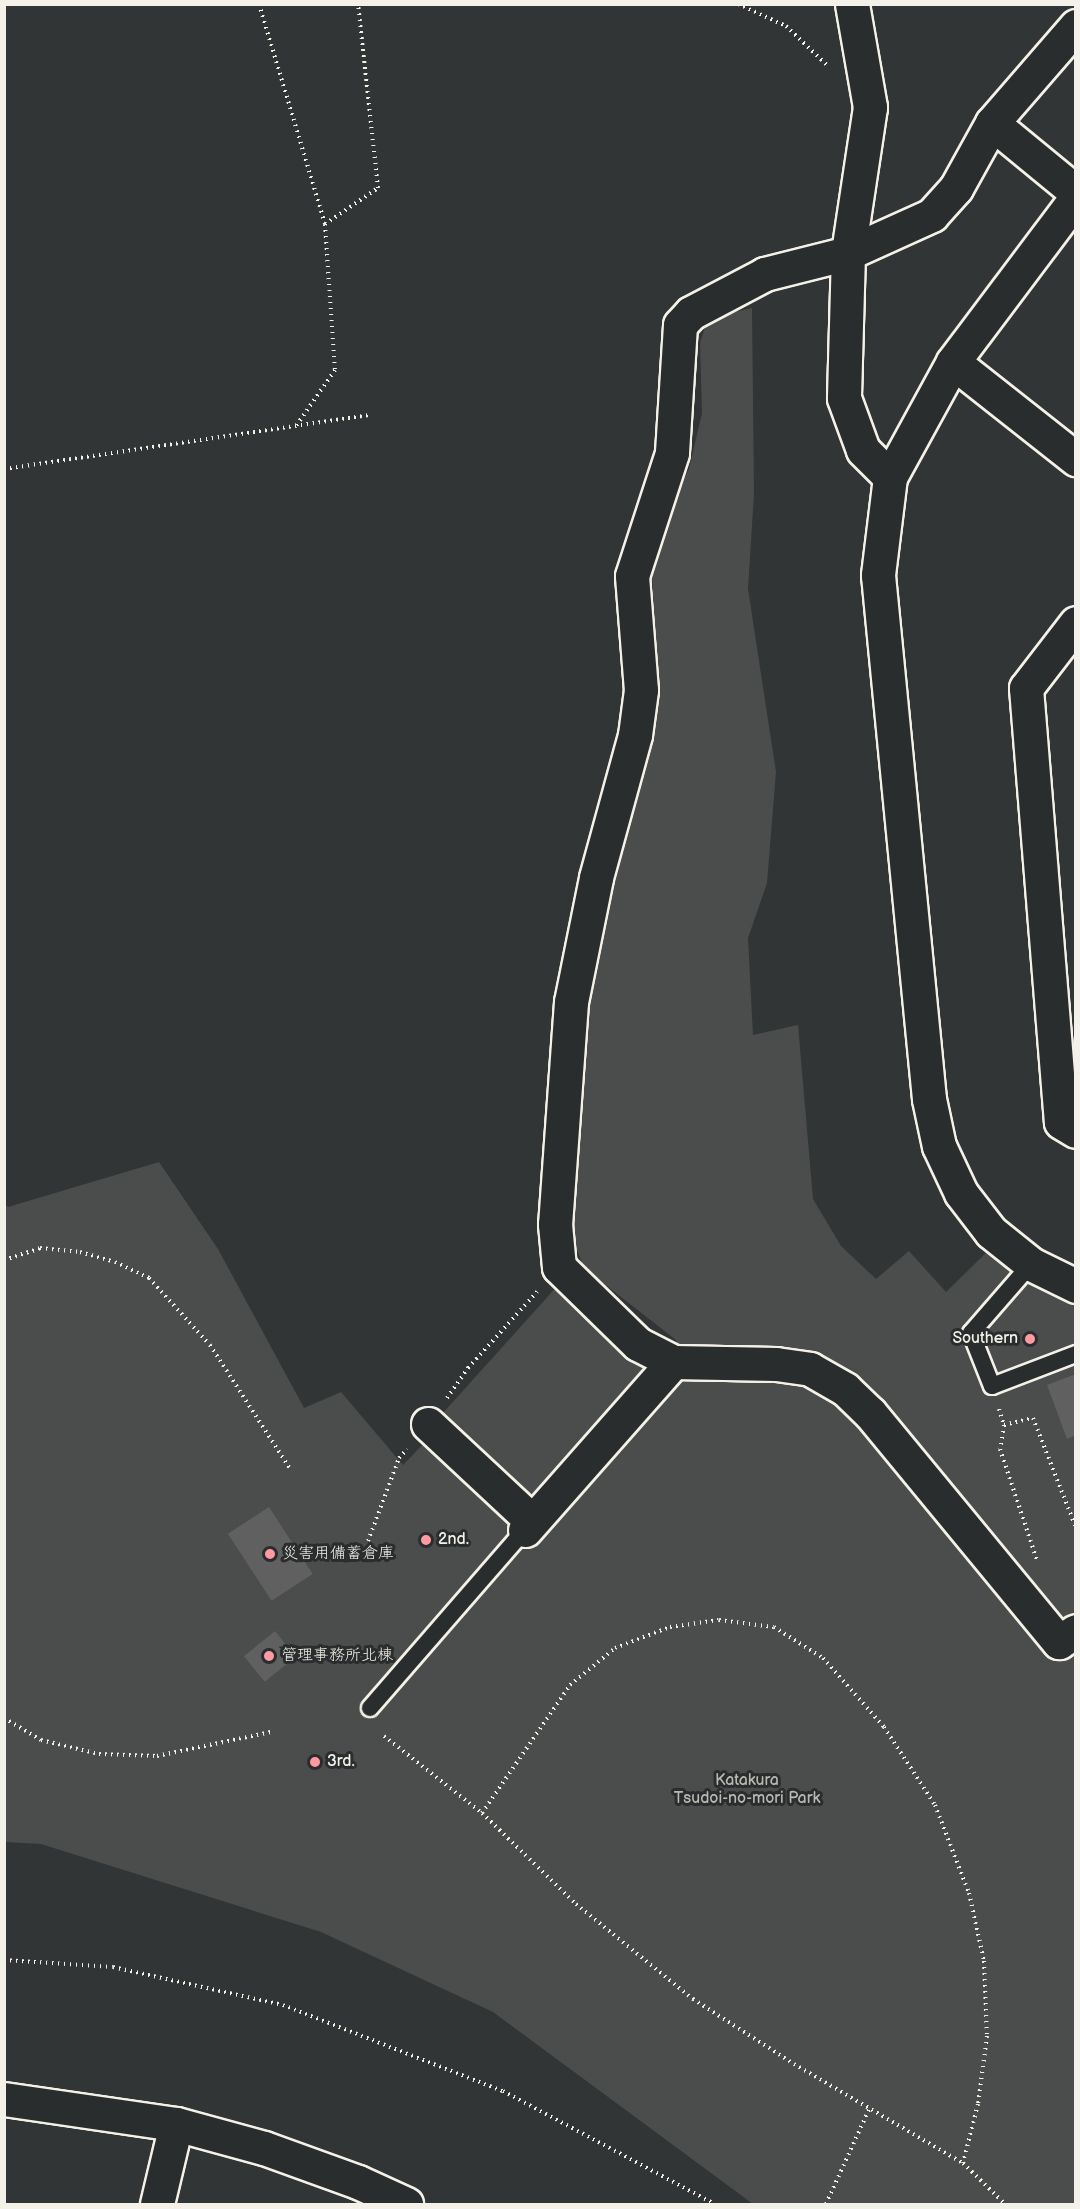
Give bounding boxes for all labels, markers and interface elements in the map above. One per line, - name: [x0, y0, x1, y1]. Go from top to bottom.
- place label: Southern: [952, 1329, 1018, 1349]
- marker: Southern: [1023, 1332, 1037, 1346]
- place label: 2nd.: [438, 1530, 469, 1550]
- marker: 2nd.: [419, 1533, 433, 1547]
- place label: 災害用備蓄倉庫: [282, 1544, 394, 1564]
- marker: 災害用備蓄倉庫: [263, 1547, 277, 1561]
- place label: 管理事務所北棟: [281, 1646, 393, 1666]
- marker: 管理事務所北棟: [262, 1649, 276, 1663]
- place label: 3rd.: [327, 1752, 355, 1772]
- marker: 3rd.: [308, 1755, 322, 1769]
- park label: Katakura Tsudoi-no-mori Park: [674, 1771, 820, 1809]

